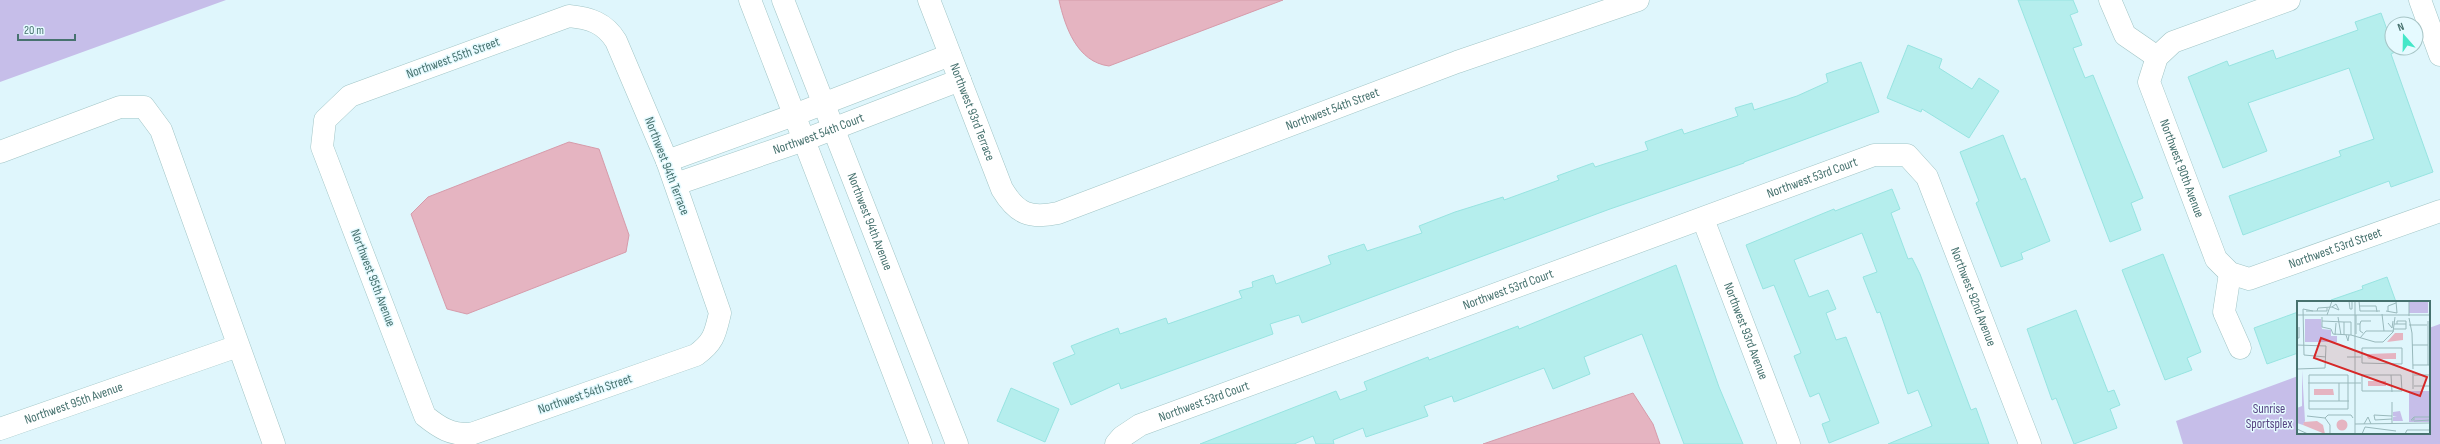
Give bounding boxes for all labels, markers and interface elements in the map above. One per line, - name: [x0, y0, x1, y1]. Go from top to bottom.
- scale bar: [18, 16, 75, 42]
- north arrow: [2384, 16, 2424, 56]
- text: N: [2396, 20, 2406, 34]
- text: 20 m: [24, 23, 44, 38]
- street label: Northwest 55th Street: [404, 34, 502, 82]
- street label: Northwest 93rd Terrace: [946, 61, 998, 163]
- street label: Northwest 54th Street: [1284, 84, 1381, 134]
- street label: Northwest 54th Court: [771, 110, 866, 158]
- street label: Northwest 94th Terrace: [641, 115, 693, 217]
- street label: Northwest 90th Avenue: [2156, 117, 2208, 220]
- street label: Northwest 53rd Court: [1765, 154, 1860, 202]
- street label: Northwest 94th Avenue: [844, 171, 896, 273]
- street label: Northwest 53rd Street: [2286, 224, 2384, 272]
- street label: Northwest 95th Avenue: [347, 227, 399, 329]
- street label: Northwest 92nd Avenue: [1947, 245, 1999, 348]
- street label: Northwest 53rd Court: [1461, 266, 1556, 314]
- street label: Northwest 93rd Avenue: [1720, 280, 1772, 382]
- inset map: [2297, 301, 2430, 434]
- street label: Northwest 54th Street: [536, 370, 634, 418]
- street label: Northwest 53rd Court: [1156, 378, 1251, 425]
- street label: Northwest 95th Avenue: [22, 379, 125, 428]
- park label: Sunrise Sportsplex: [2246, 401, 2292, 432]

